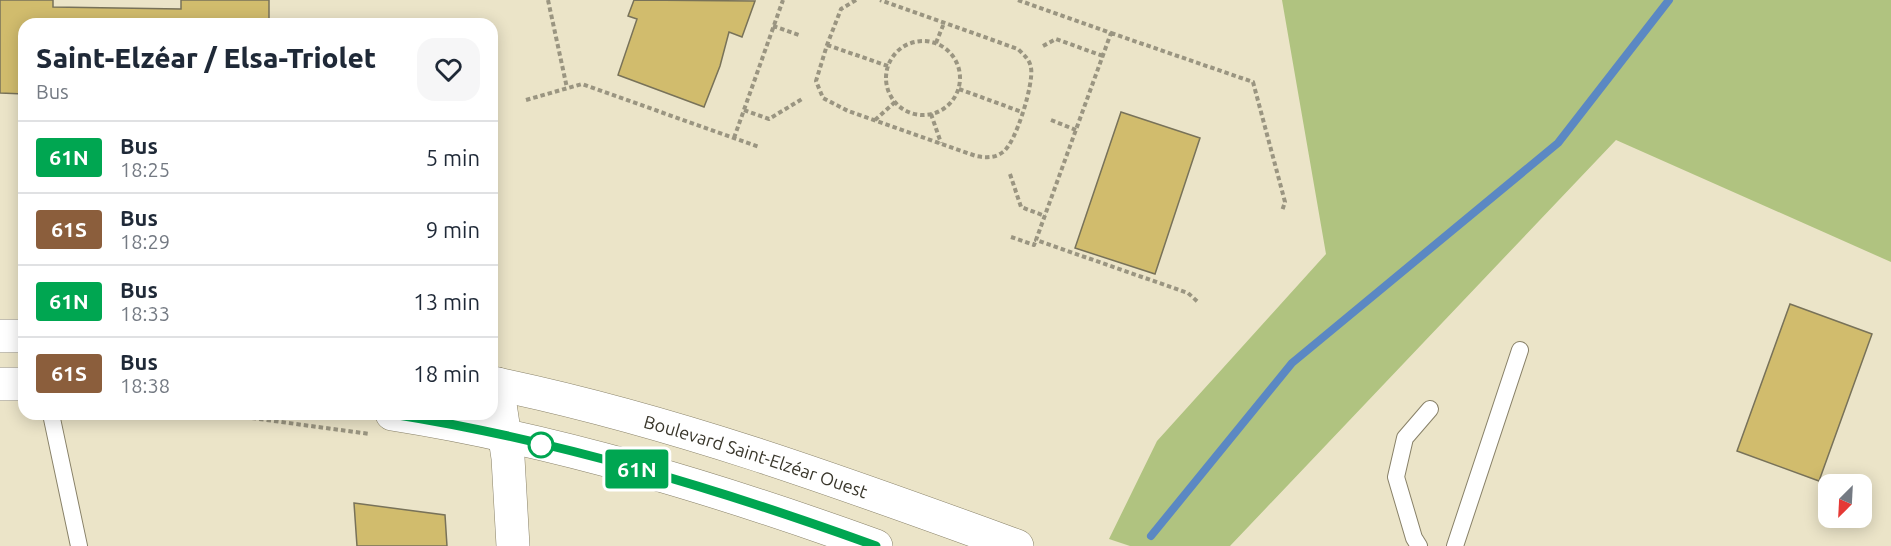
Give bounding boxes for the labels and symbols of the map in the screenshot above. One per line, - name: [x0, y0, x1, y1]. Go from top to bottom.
- street label: Boulevard Saint-Elzéar Ouest: [642, 411, 870, 501]
- unlabelled marker: [528, 432, 554, 458]
- line badge: 61N: [602, 450, 672, 488]
- north arrow: [1818, 474, 1872, 528]

